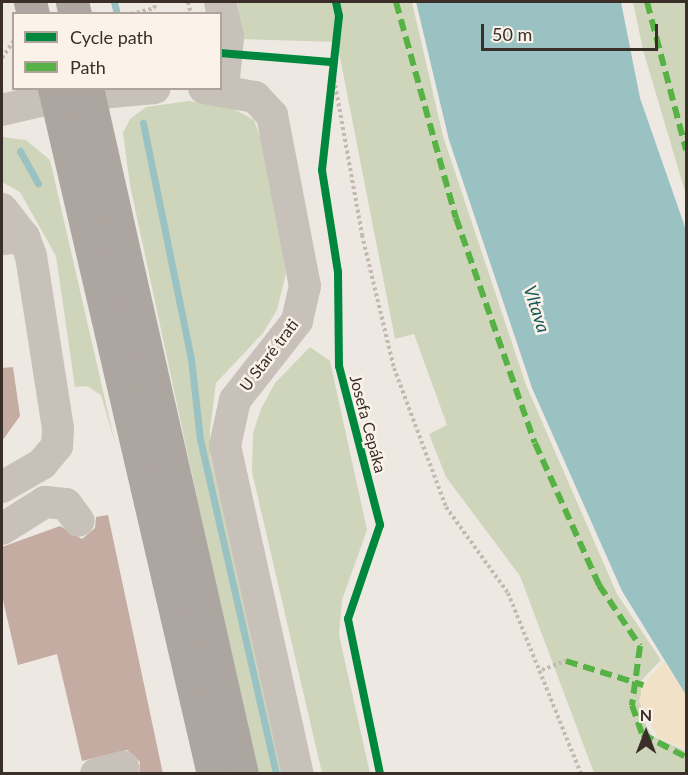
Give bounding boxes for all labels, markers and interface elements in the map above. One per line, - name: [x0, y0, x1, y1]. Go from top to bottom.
- legend: [12, 12, 222, 90]
- scale bar: [484, 12, 661, 50]
- text: 50 m: [492, 23, 532, 45]
- text: Cycle path: [70, 26, 153, 48]
- text: Path: [70, 56, 106, 78]
- water label: Vltava: [519, 283, 555, 335]
- street label: U Staré trati: [236, 315, 302, 395]
- street label: Josefa Cepáka: [346, 373, 390, 475]
- north arrow: [616, 703, 676, 763]
- text: N: [640, 705, 652, 724]

